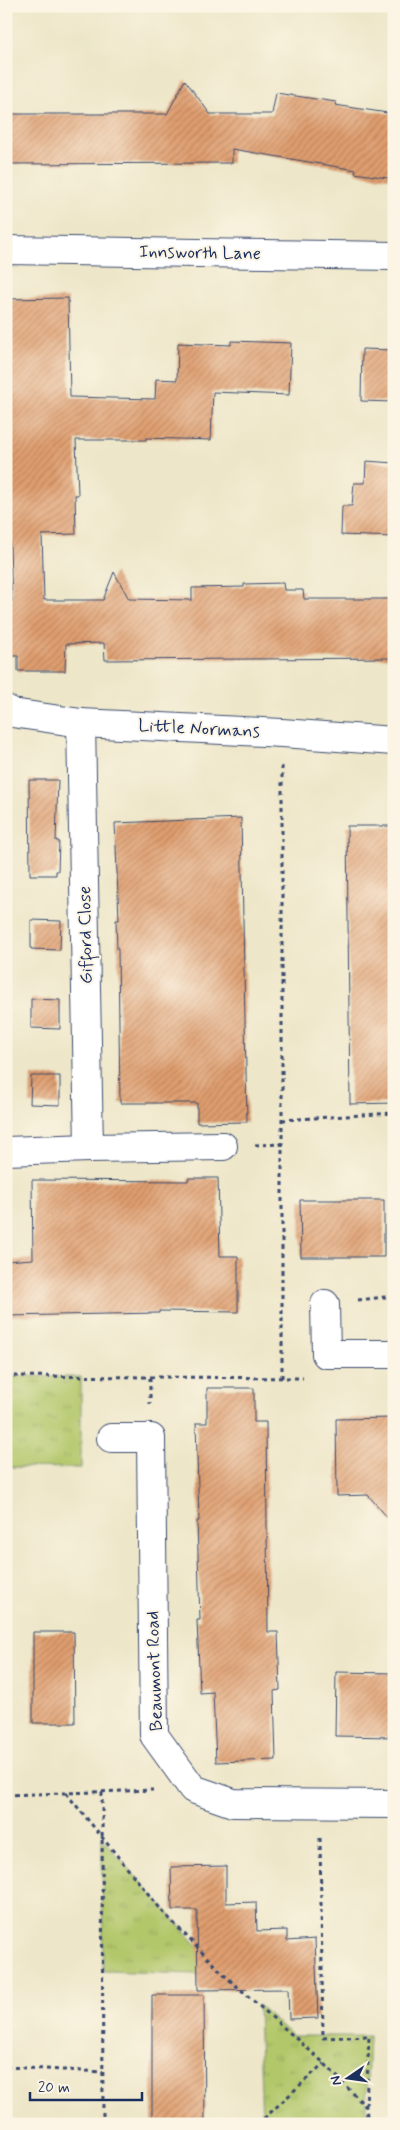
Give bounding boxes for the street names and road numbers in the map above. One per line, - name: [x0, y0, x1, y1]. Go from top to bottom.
- street label: Innsworth Lane: [139, 240, 261, 266]
- street label: Little Normans: [138, 714, 260, 744]
- street label: Gifford Close: [73, 886, 101, 984]
- street label: Beaumont Road: [141, 1610, 169, 1732]

